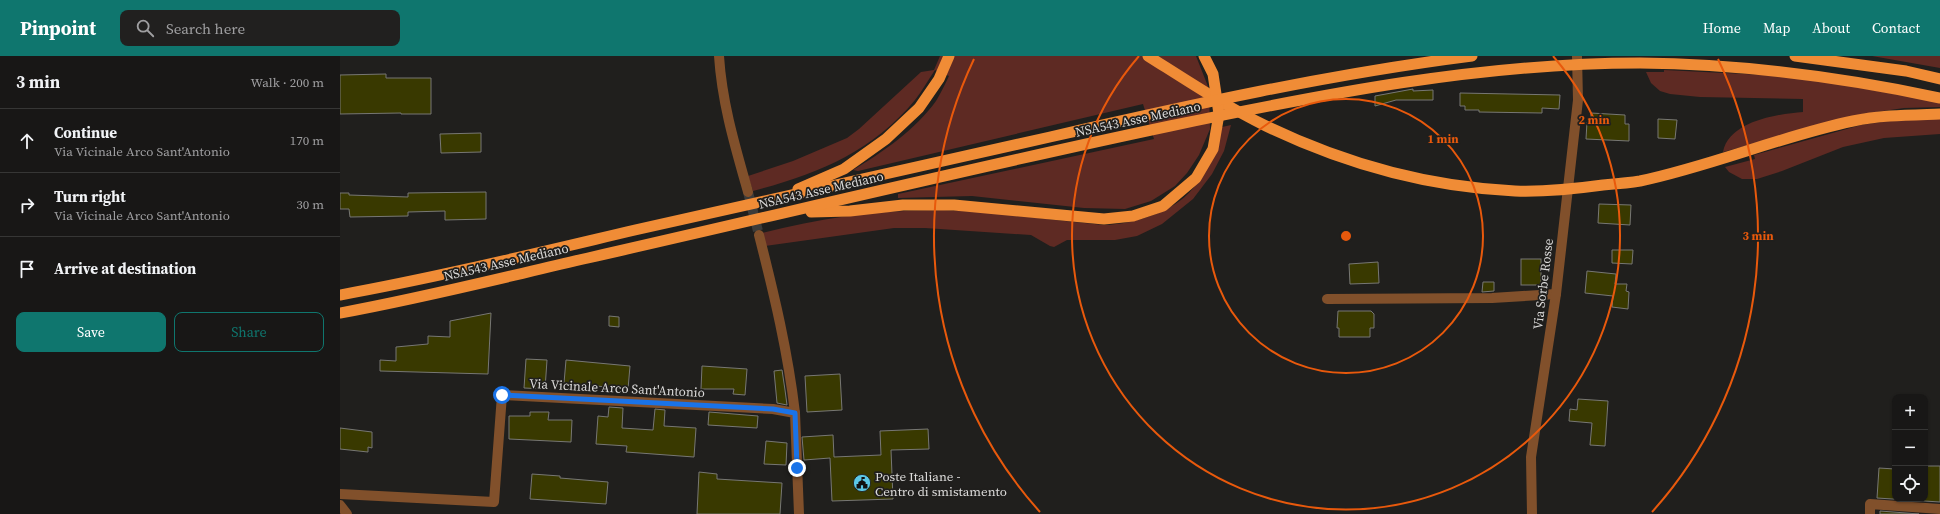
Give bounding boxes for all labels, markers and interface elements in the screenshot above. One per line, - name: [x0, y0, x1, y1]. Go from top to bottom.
- search box: [120, 10, 400, 46]
- text: Pinpoint: [20, 15, 96, 41]
- icon: search: [134, 17, 156, 39]
- text: Search here: [166, 18, 245, 39]
- text: Home: [1703, 18, 1741, 38]
- text: Map: [1763, 18, 1790, 38]
- text: About: [1812, 18, 1850, 38]
- text: Contact: [1872, 18, 1920, 38]
- text: 3 min: [16, 70, 60, 94]
- text: Walk · 200 m: [251, 74, 324, 91]
- street label: NSA543 Asse Mediano: [1074, 97, 1202, 141]
- text: 2 min: [1578, 112, 1610, 128]
- text: Continue: [54, 122, 117, 143]
- icon: ahead: [16, 130, 38, 152]
- text: 1 min: [1427, 131, 1459, 147]
- text: 170 m: [290, 132, 324, 149]
- text: Via Vicinale Arco Sant'Antonio: [54, 143, 230, 160]
- street label: NSA543 Asse Mediano: [757, 167, 885, 213]
- text: Turn right: [54, 186, 126, 207]
- icon: right: [16, 194, 38, 216]
- text: 30 m: [296, 196, 324, 213]
- text: Via Vicinale Arco Sant'Antonio: [54, 207, 230, 224]
- text: 3 min: [1742, 228, 1774, 244]
- centre of rings: [1339, 229, 1353, 243]
- street label: Via Sorbe Rosse: [1529, 237, 1557, 330]
- street label: NSA543 Asse Mediano: [442, 239, 570, 285]
- icon: arrive: [16, 258, 38, 280]
- text: Arrive at destination: [54, 258, 196, 279]
- button: Save: [16, 312, 166, 352]
- button: Share: [174, 312, 324, 352]
- street label: Via Vicinale Arco Sant'Antonio: [529, 375, 705, 401]
- route start: [493, 386, 511, 404]
- map controls: [1892, 394, 1928, 502]
- button: +: [1892, 394, 1928, 430]
- button: −: [1892, 430, 1928, 466]
- route end: [788, 459, 806, 477]
- button: locate: [1892, 466, 1928, 502]
- place label: Poste Italiane - Centro di smistamento: [875, 468, 1007, 500]
- public building icon: Poste Italiane - Centro di smistamento: [852, 473, 872, 493]

